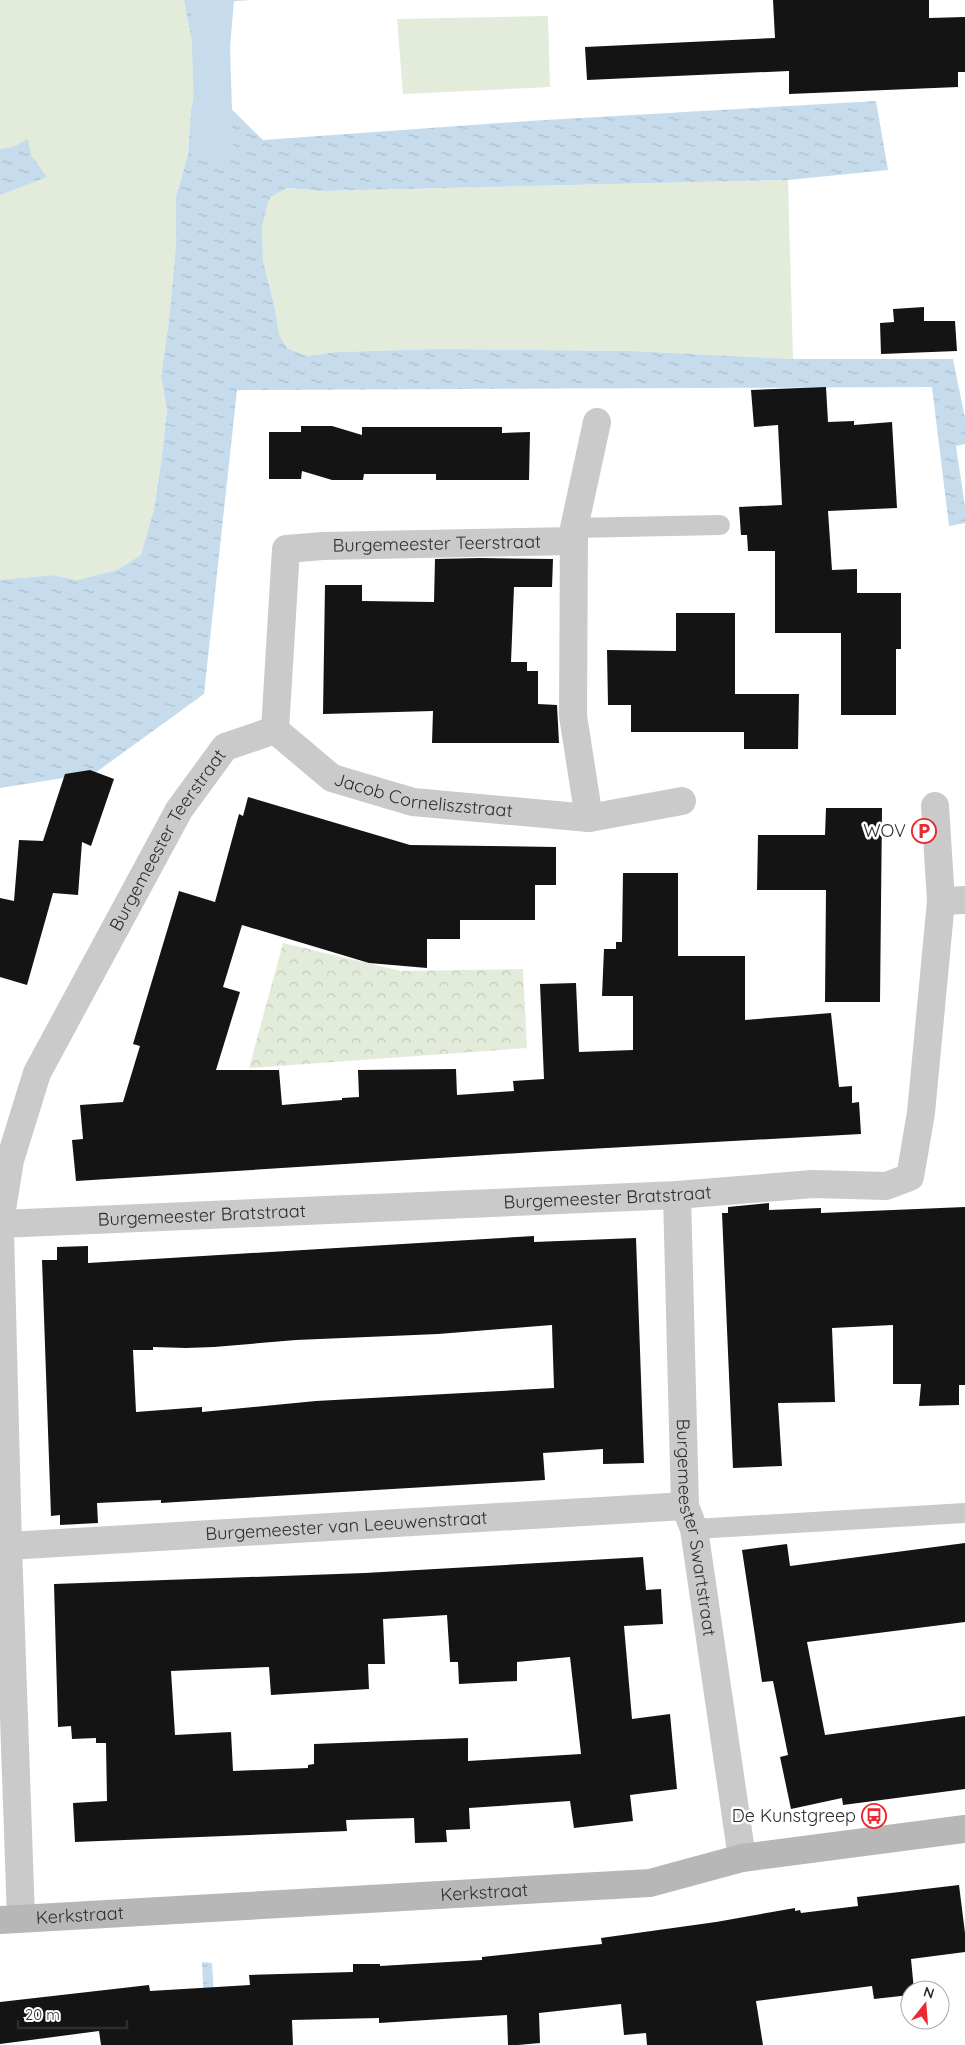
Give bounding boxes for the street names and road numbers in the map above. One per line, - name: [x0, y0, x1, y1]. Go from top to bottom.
- street label: Burgemeester Teerstraat: [333, 530, 541, 557]
- street label: Burgemeester Teerstraat: [104, 744, 231, 935]
- street label: Jacob Corneliszstraat: [331, 767, 514, 822]
- street label: Burgemeester Bratstraat: [503, 1180, 712, 1213]
- street label: Burgemeester Bratstraat: [97, 1199, 306, 1231]
- street label: Burgemeester Swartstraat: [672, 1418, 722, 1638]
- street label: Burgemeester van Leeuwenstraat: [205, 1506, 488, 1545]
- street label: Kerkstraat: [440, 1878, 529, 1906]
- street label: Kerkstraat: [35, 1901, 124, 1929]

